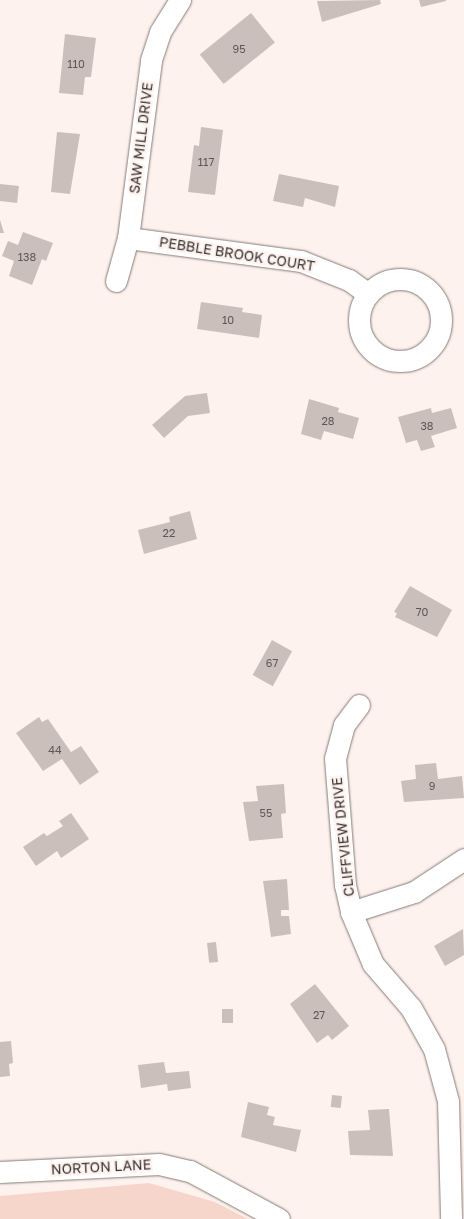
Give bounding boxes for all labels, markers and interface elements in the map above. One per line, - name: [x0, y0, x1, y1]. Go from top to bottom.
- house number: 95: [232, 42, 246, 56]
- house number: 110: [67, 57, 85, 71]
- street label: SAW MILL DRIVE: [126, 81, 156, 195]
- house number: 117: [198, 155, 214, 169]
- street label: PEBBLE BROOK COURT: [158, 233, 316, 275]
- house number: 138: [18, 250, 36, 264]
- house number: 10: [222, 313, 234, 327]
- house number: 28: [321, 414, 335, 428]
- house number: 38: [420, 419, 434, 433]
- house number: 22: [163, 526, 175, 540]
- house number: 70: [416, 605, 428, 619]
- house number: 67: [266, 656, 278, 670]
- house number: 44: [48, 743, 62, 757]
- street label: CLIFFVIEW DRIVE: [328, 777, 358, 897]
- house number: 9: [429, 779, 435, 793]
- house number: 55: [260, 806, 272, 820]
- house number: 27: [313, 1008, 325, 1022]
- street label: NORTON LANE: [51, 1156, 151, 1178]

